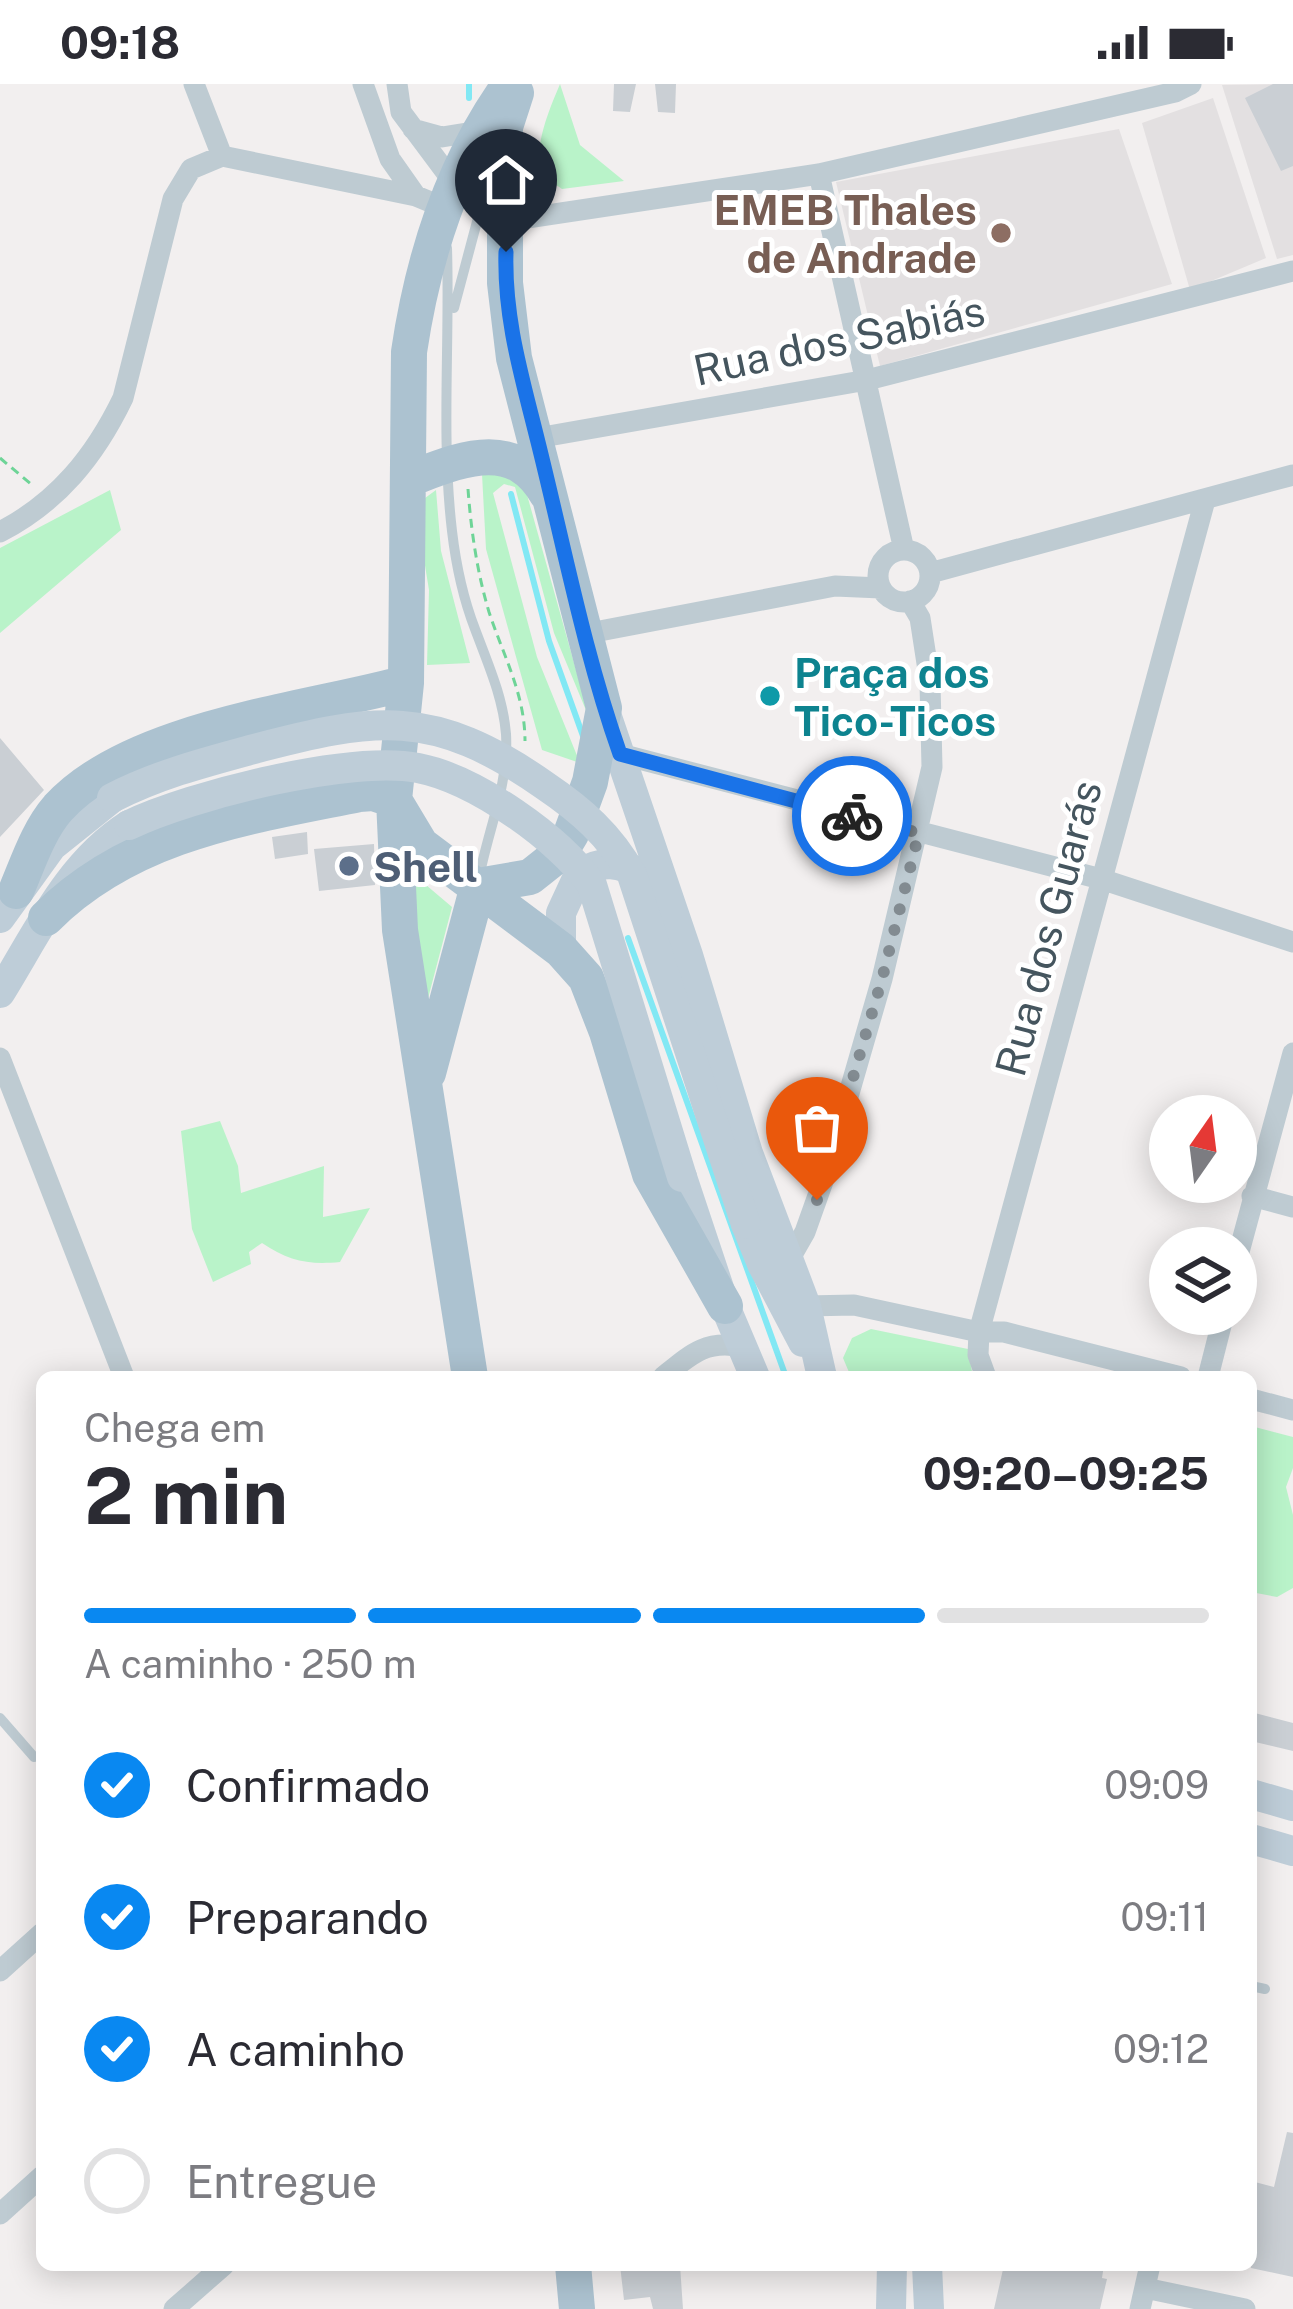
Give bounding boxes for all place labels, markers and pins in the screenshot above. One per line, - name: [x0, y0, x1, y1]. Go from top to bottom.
- pin: [455, 129, 557, 252]
- place label: EMEB Thales de Andrade: [713, 185, 977, 282]
- marker: EMEB Thales de Andrade: [988, 220, 1014, 246]
- place label: Praça dos Tico-Ticos: [794, 648, 996, 745]
- marker: Praça dos Tico-Ticos: [757, 683, 783, 709]
- place label: Shell: [373, 842, 478, 891]
- marker: Shell: [336, 853, 362, 879]
- pin: [766, 1077, 868, 1200]

